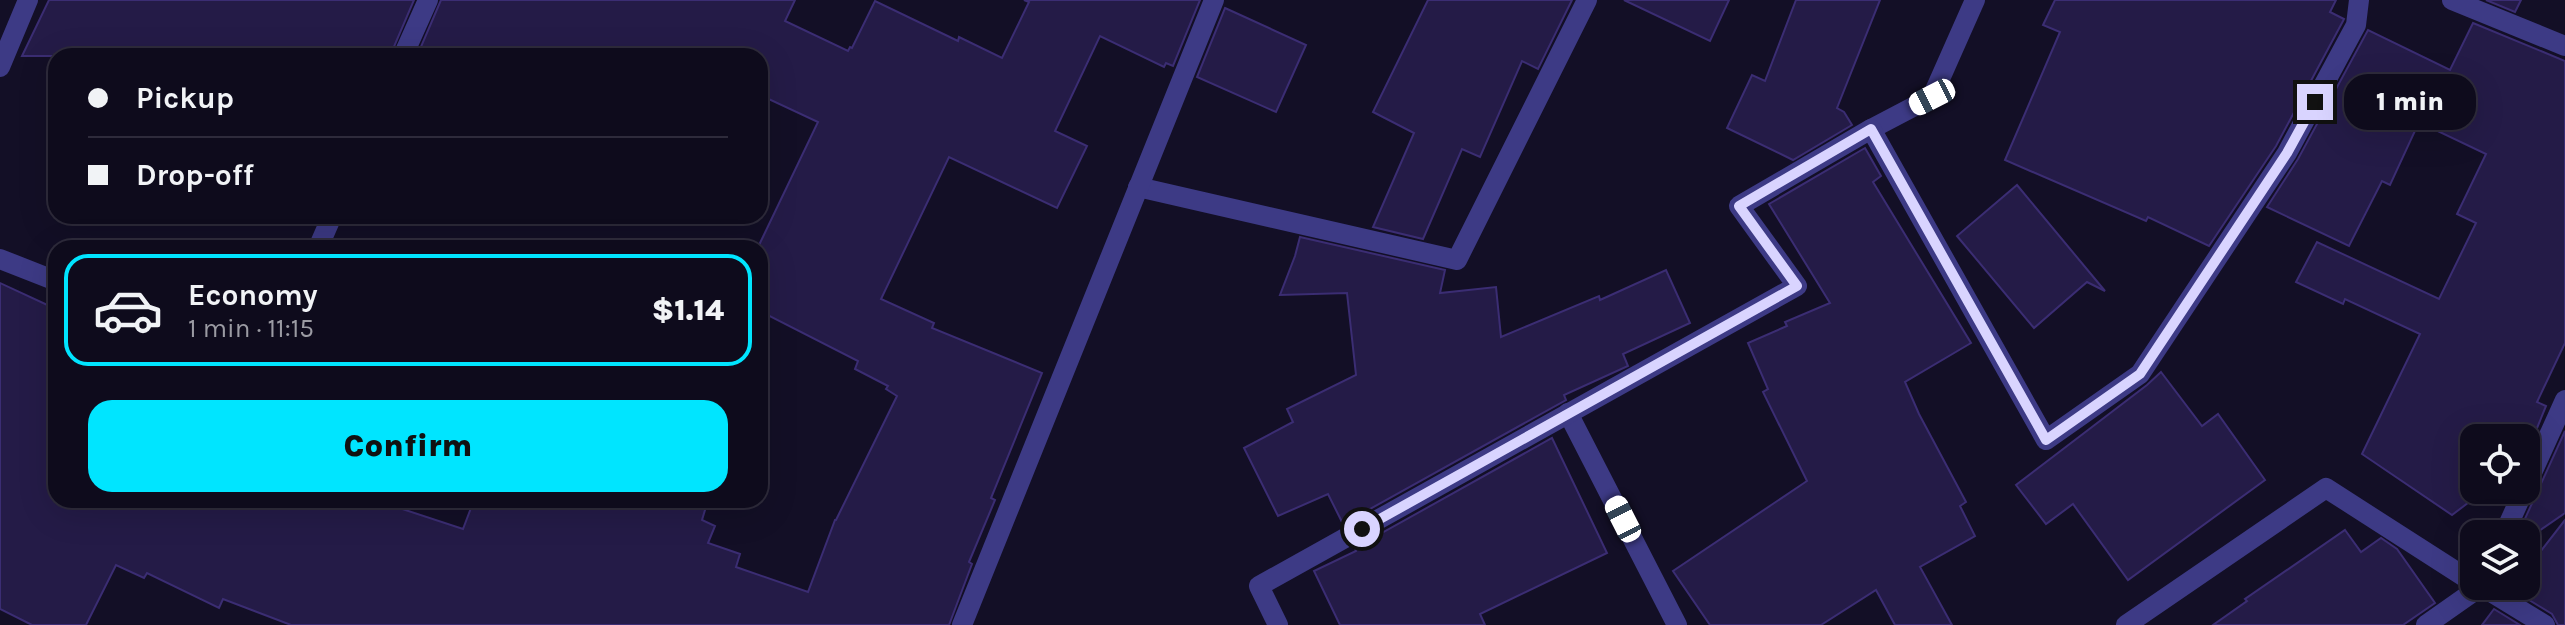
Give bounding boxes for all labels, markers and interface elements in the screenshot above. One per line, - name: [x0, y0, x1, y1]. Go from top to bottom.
- callout: 1 min: [2343, 74, 2475, 130]
- car: [1905, 75, 1959, 119]
- text: Pickup: [136, 80, 234, 116]
- route end: [2297, 84, 2333, 120]
- text: 1 min: [2376, 86, 2444, 117]
- text: Drop-off: [136, 157, 254, 193]
- icon: car: [92, 274, 164, 346]
- text: Economy: [188, 277, 318, 313]
- text: $1.14: [652, 292, 724, 328]
- text: 1 min · 11:15: [188, 313, 314, 344]
- button: Confirm: [88, 400, 728, 492]
- map controls: [2460, 424, 2540, 600]
- button: locate: [2460, 424, 2540, 504]
- car: [1601, 492, 1645, 546]
- route start: [1344, 511, 1380, 547]
- button: layers: [2460, 520, 2540, 600]

